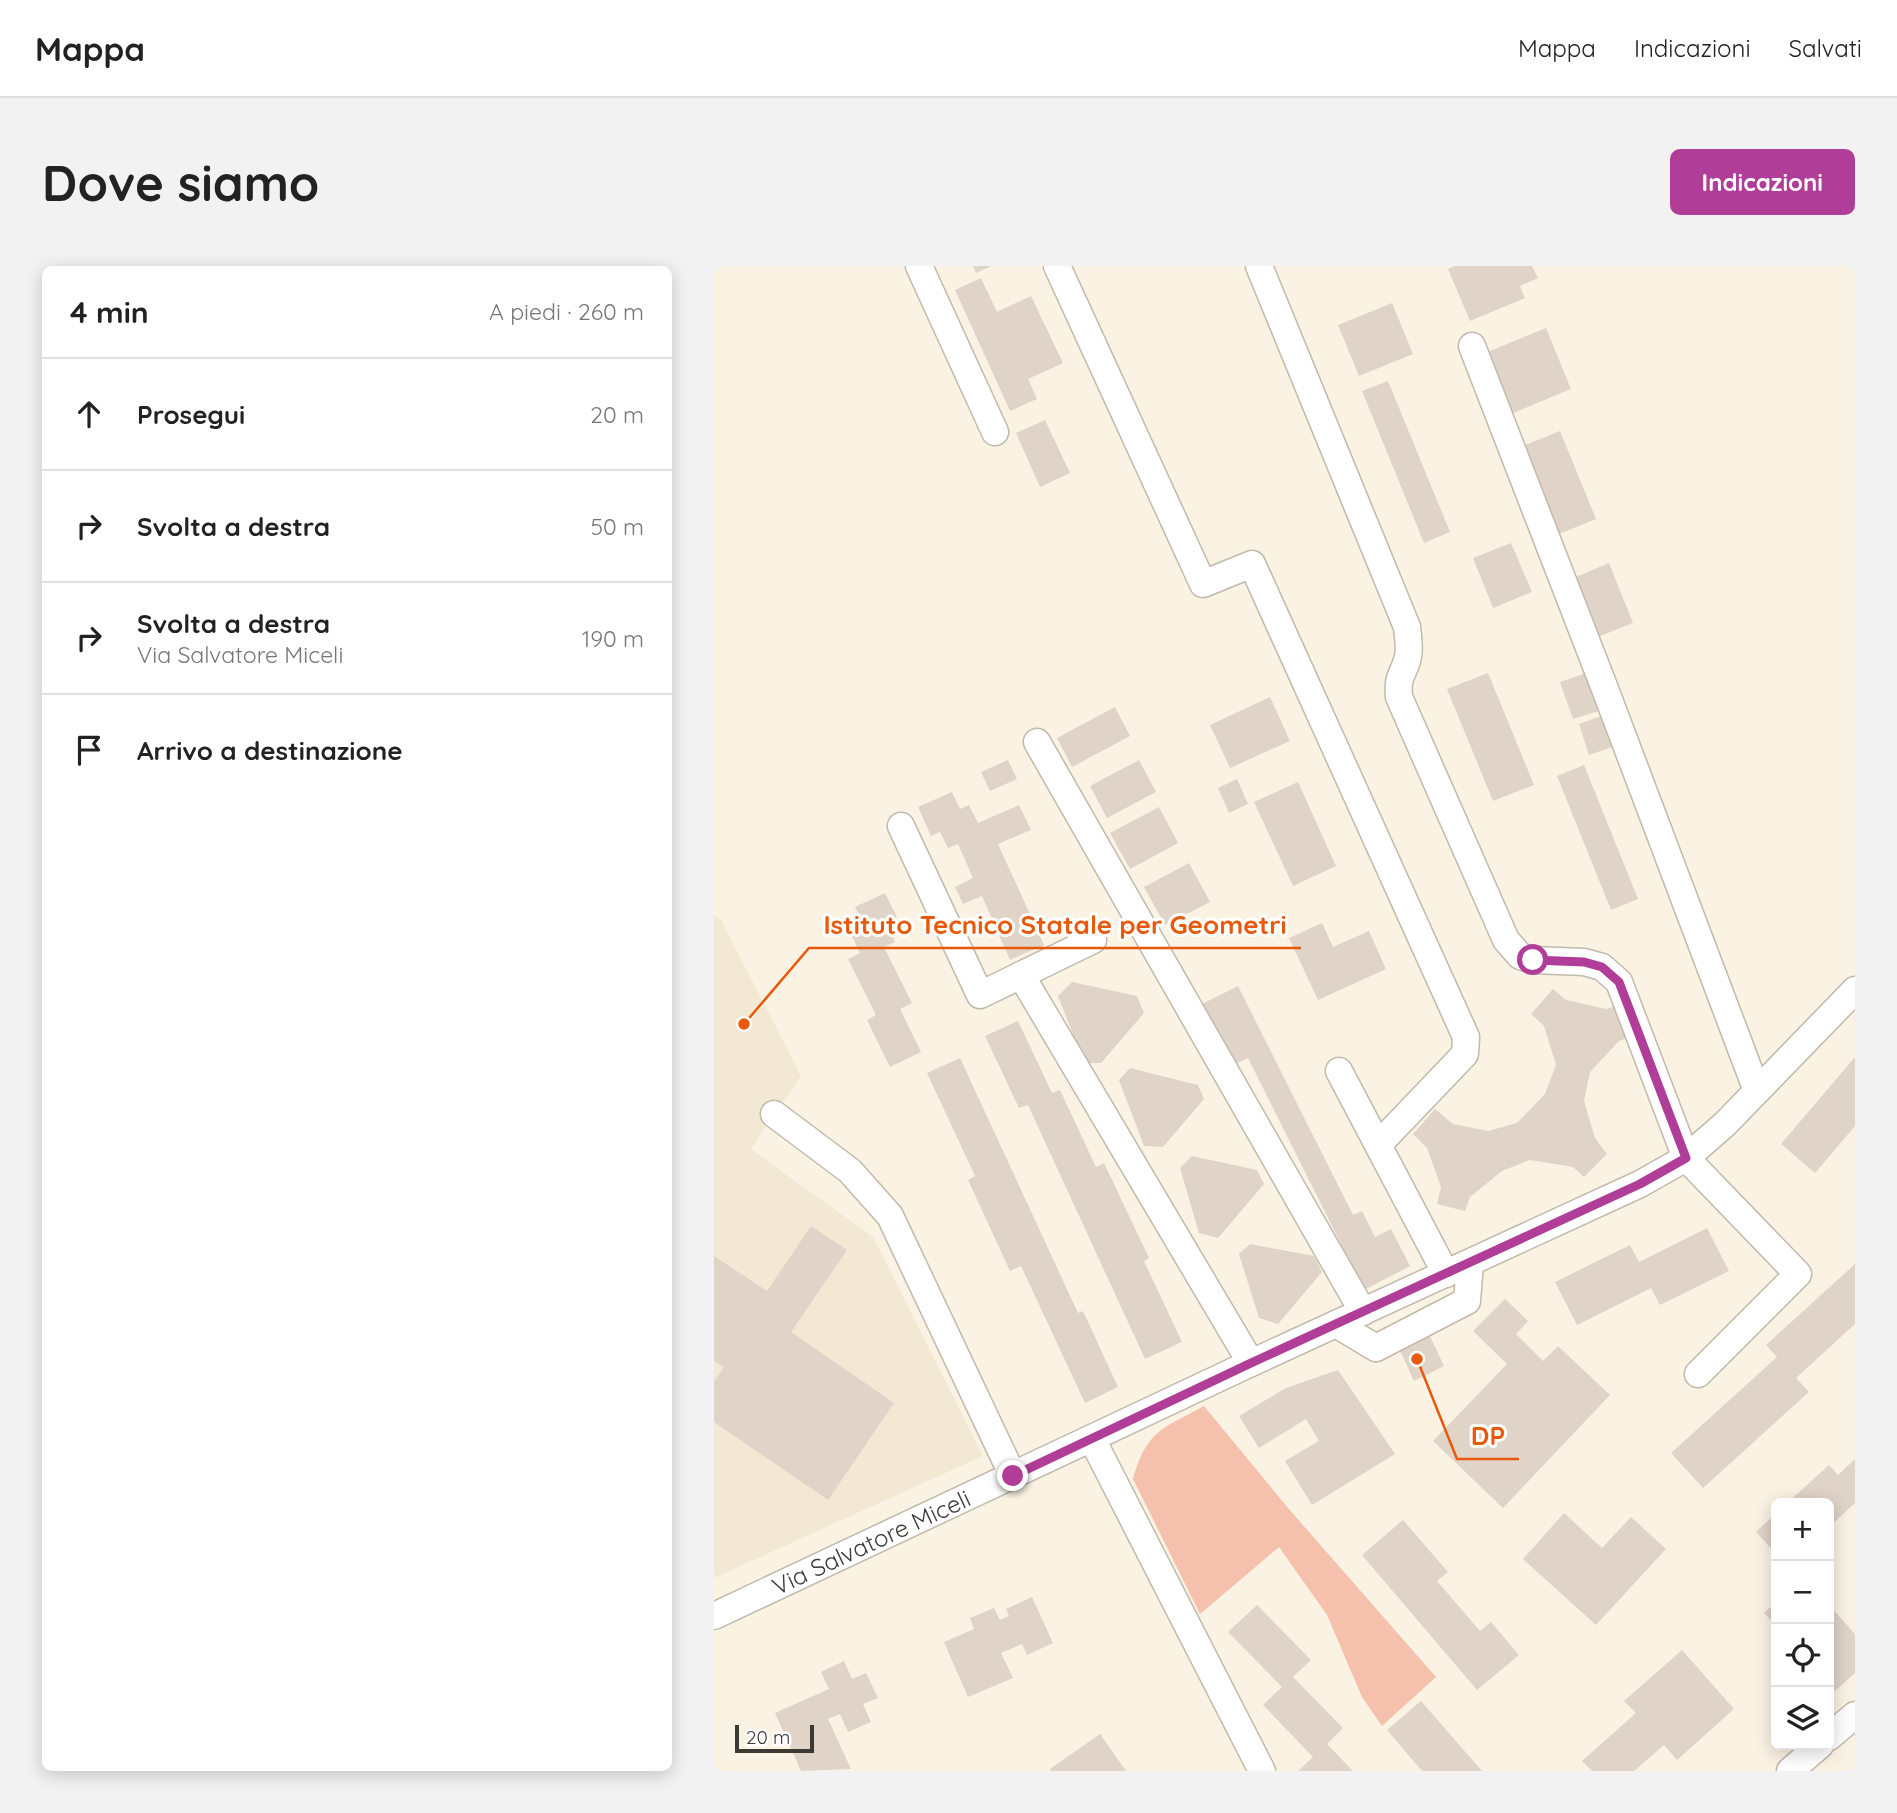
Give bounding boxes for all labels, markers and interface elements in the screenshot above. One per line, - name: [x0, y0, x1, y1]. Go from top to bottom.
- text: Mappa: [35, 28, 145, 69]
- text: Mappa: [1518, 33, 1596, 63]
- text: Indicazioni: [1634, 33, 1751, 63]
- text: Salvati: [1789, 33, 1862, 63]
- button: Indicazioni: [1670, 149, 1855, 215]
- text: Dove siamo: [42, 152, 319, 213]
- text: 4 min: [70, 293, 149, 331]
- text: A piedi · 260 m: [489, 297, 644, 326]
- icon: ahead: [70, 395, 108, 433]
- text: Prosegui: [137, 398, 245, 431]
- text: 20 m: [590, 400, 644, 429]
- icon: right: [70, 507, 108, 545]
- text: Svolta a destra: [137, 510, 330, 543]
- text: 50 m: [591, 512, 644, 541]
- text: Svolta a destra: [137, 607, 330, 640]
- icon: right: [70, 619, 108, 657]
- text: 190 m: [582, 624, 644, 653]
- text: Via Salvatore Miceli: [137, 640, 343, 669]
- icon: arrive: [70, 731, 108, 769]
- text: Arrivo a destinazione: [137, 734, 403, 767]
- callout: Istituto Tecnico Statale per Geometri: [809, 901, 1301, 948]
- text: Istituto Tecnico Statale per Geometri: [823, 908, 1287, 941]
- route start: [1517, 944, 1548, 975]
- callout: DP: [1457, 1412, 1519, 1459]
- text: DP: [1471, 1419, 1505, 1452]
- route end: [997, 1460, 1028, 1491]
- street label: Via Salvatore Miceli: [767, 1483, 975, 1601]
- map controls: [1771, 1498, 1834, 1750]
- button: +: [1771, 1498, 1834, 1561]
- button: −: [1771, 1561, 1834, 1624]
- button: locate: [1771, 1624, 1834, 1687]
- button: layers: [1771, 1687, 1834, 1750]
- scale bar: [735, 1722, 814, 1754]
- text: 20 m: [746, 1725, 790, 1749]

